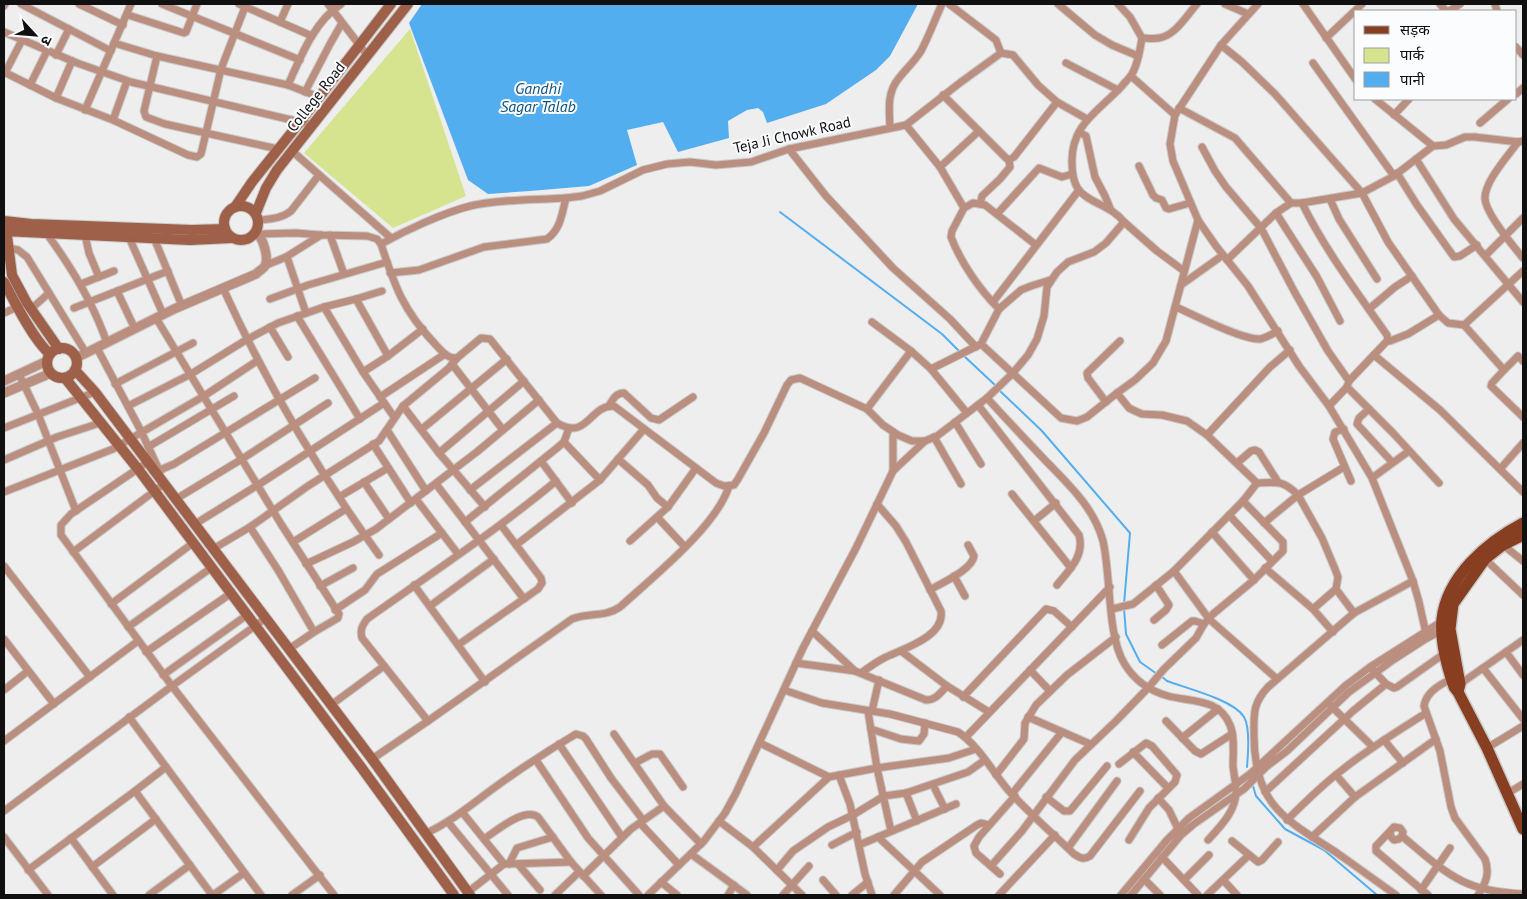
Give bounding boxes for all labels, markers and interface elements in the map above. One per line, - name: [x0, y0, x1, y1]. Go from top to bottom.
- north arrow: [10, 10, 60, 60]
- legend: [1354, 10, 1517, 100]
- text: सड़क: [1400, 20, 1430, 39]
- text: उ: [36, 33, 57, 49]
- text: पार्क: [1400, 45, 1424, 64]
- street label: College Road: [282, 58, 349, 136]
- text: पानी: [1400, 70, 1426, 89]
- water label: Gandhi Sagar Talab: [500, 78, 576, 116]
- street label: Teja Ji Chowk Road: [731, 112, 853, 157]

